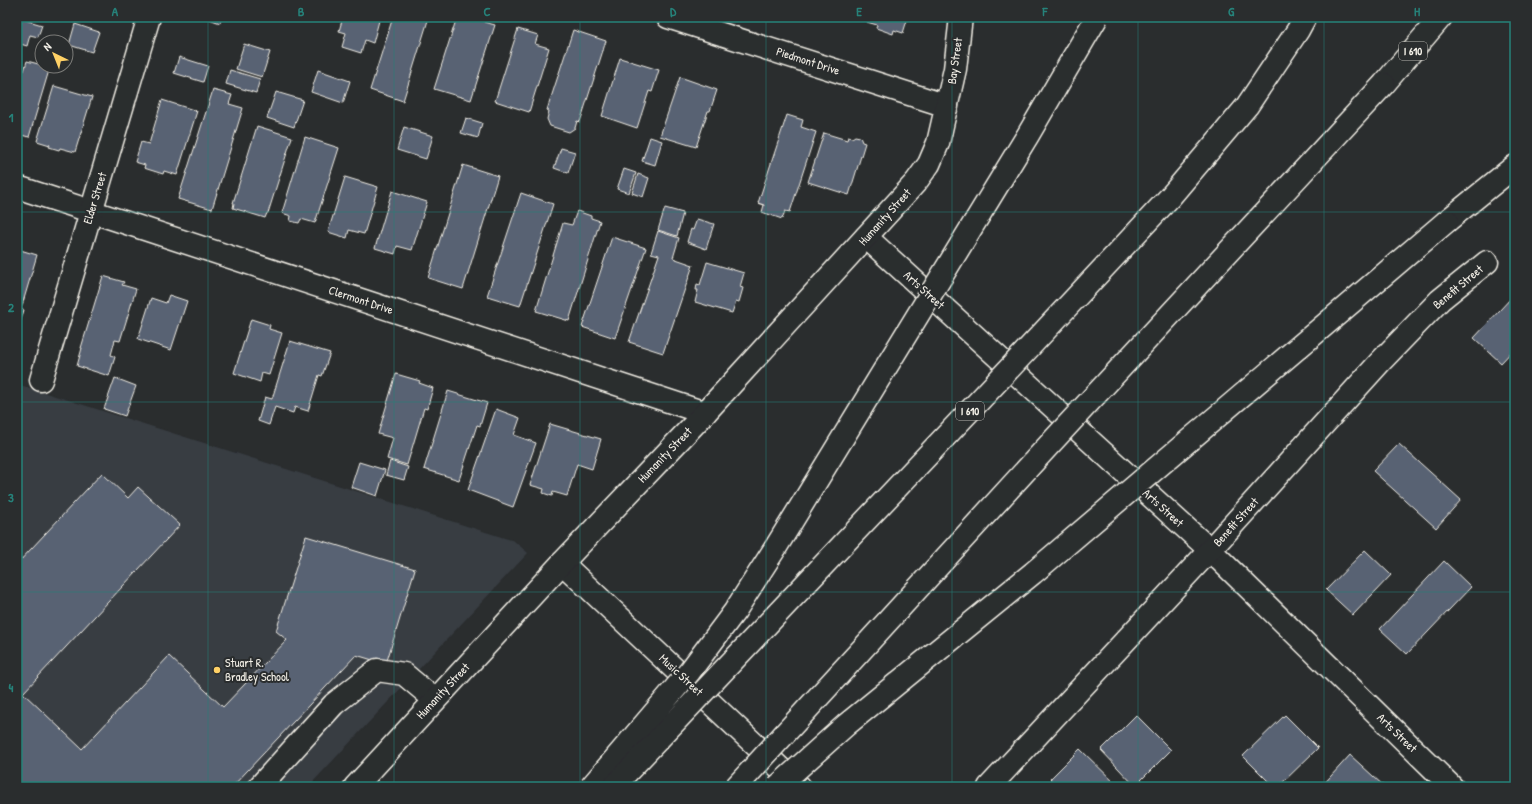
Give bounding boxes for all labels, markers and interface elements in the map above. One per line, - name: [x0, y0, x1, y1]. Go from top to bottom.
- text: A: [112, 2, 119, 20]
- text: B: [298, 2, 305, 20]
- text: C: [483, 2, 491, 20]
- text: D: [670, 2, 677, 20]
- text: E: [856, 2, 862, 20]
- text: F: [1042, 2, 1049, 20]
- text: G: [1228, 2, 1235, 20]
- text: H: [1414, 2, 1420, 20]
- north arrow: [34, 34, 74, 74]
- street label: Bay Street: [943, 36, 966, 85]
- text: N: [40, 39, 54, 54]
- street label: Piedmont Drive: [774, 42, 842, 79]
- road number: I 610: [1399, 42, 1427, 60]
- text: 1: [9, 108, 14, 126]
- street label: Elder Street: [79, 169, 111, 226]
- street label: Humanity Street: [854, 184, 915, 249]
- street label: Benefit Street: [1429, 260, 1487, 313]
- street label: Arts Street: [900, 267, 949, 313]
- street label: Clermont Drive: [327, 281, 396, 318]
- text: 2: [8, 298, 15, 316]
- road number: I 610: [956, 402, 984, 420]
- street label: Humanity Street: [634, 422, 696, 486]
- street label: Arts Street: [1139, 485, 1188, 531]
- text: 3: [8, 488, 14, 506]
- street label: Benefit Street: [1209, 493, 1263, 550]
- street label: Music Street: [656, 650, 708, 700]
- place label: Stuart R. Bradley School: [225, 654, 290, 685]
- street label: Humanity Street: [412, 658, 474, 723]
- marker: Stuart R. Bradley School: [212, 665, 222, 675]
- text: 4: [9, 678, 14, 696]
- street label: Arts Street: [1373, 709, 1422, 757]

